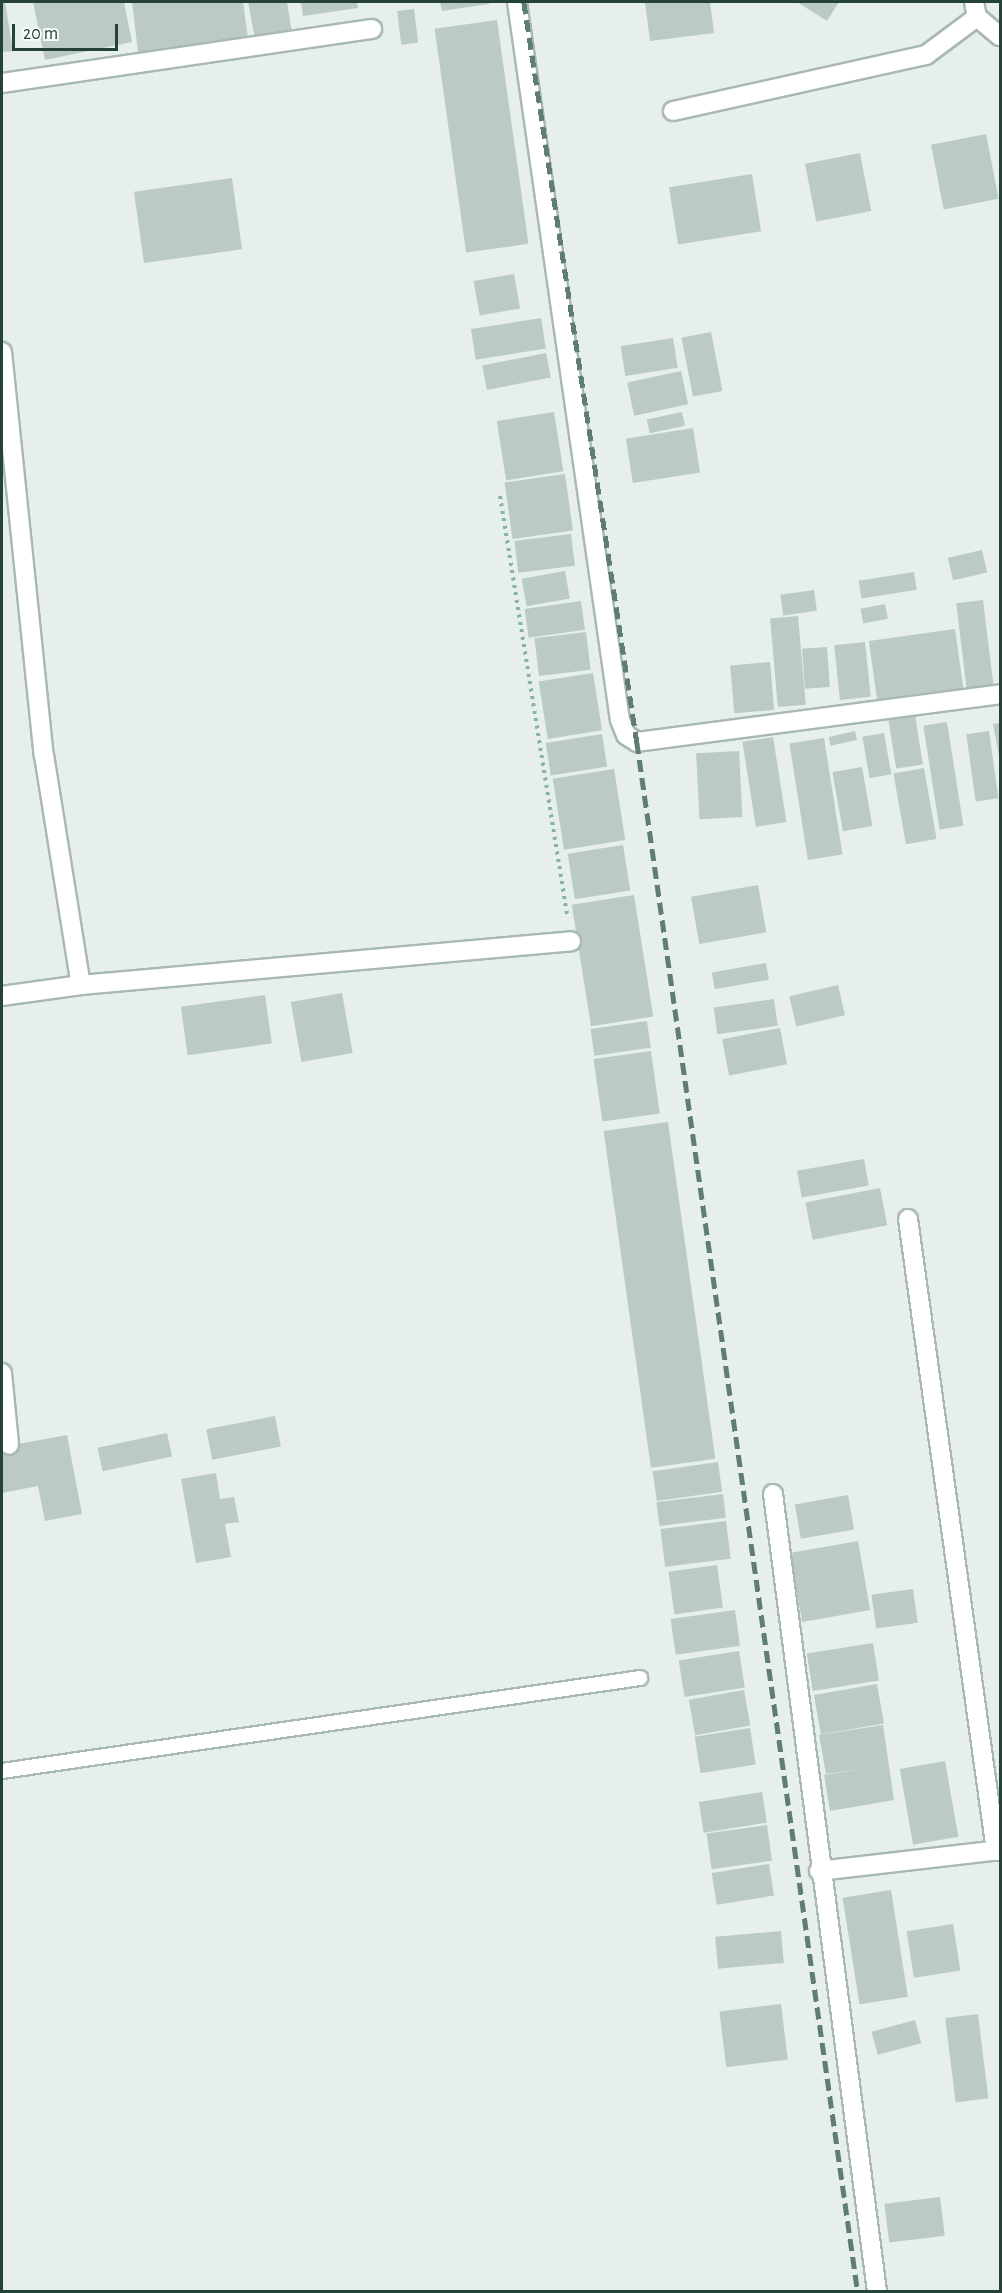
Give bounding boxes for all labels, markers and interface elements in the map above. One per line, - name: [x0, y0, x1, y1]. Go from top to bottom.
- scale bar: [15, 12, 122, 50]
- text: 20 m: [23, 25, 58, 43]

